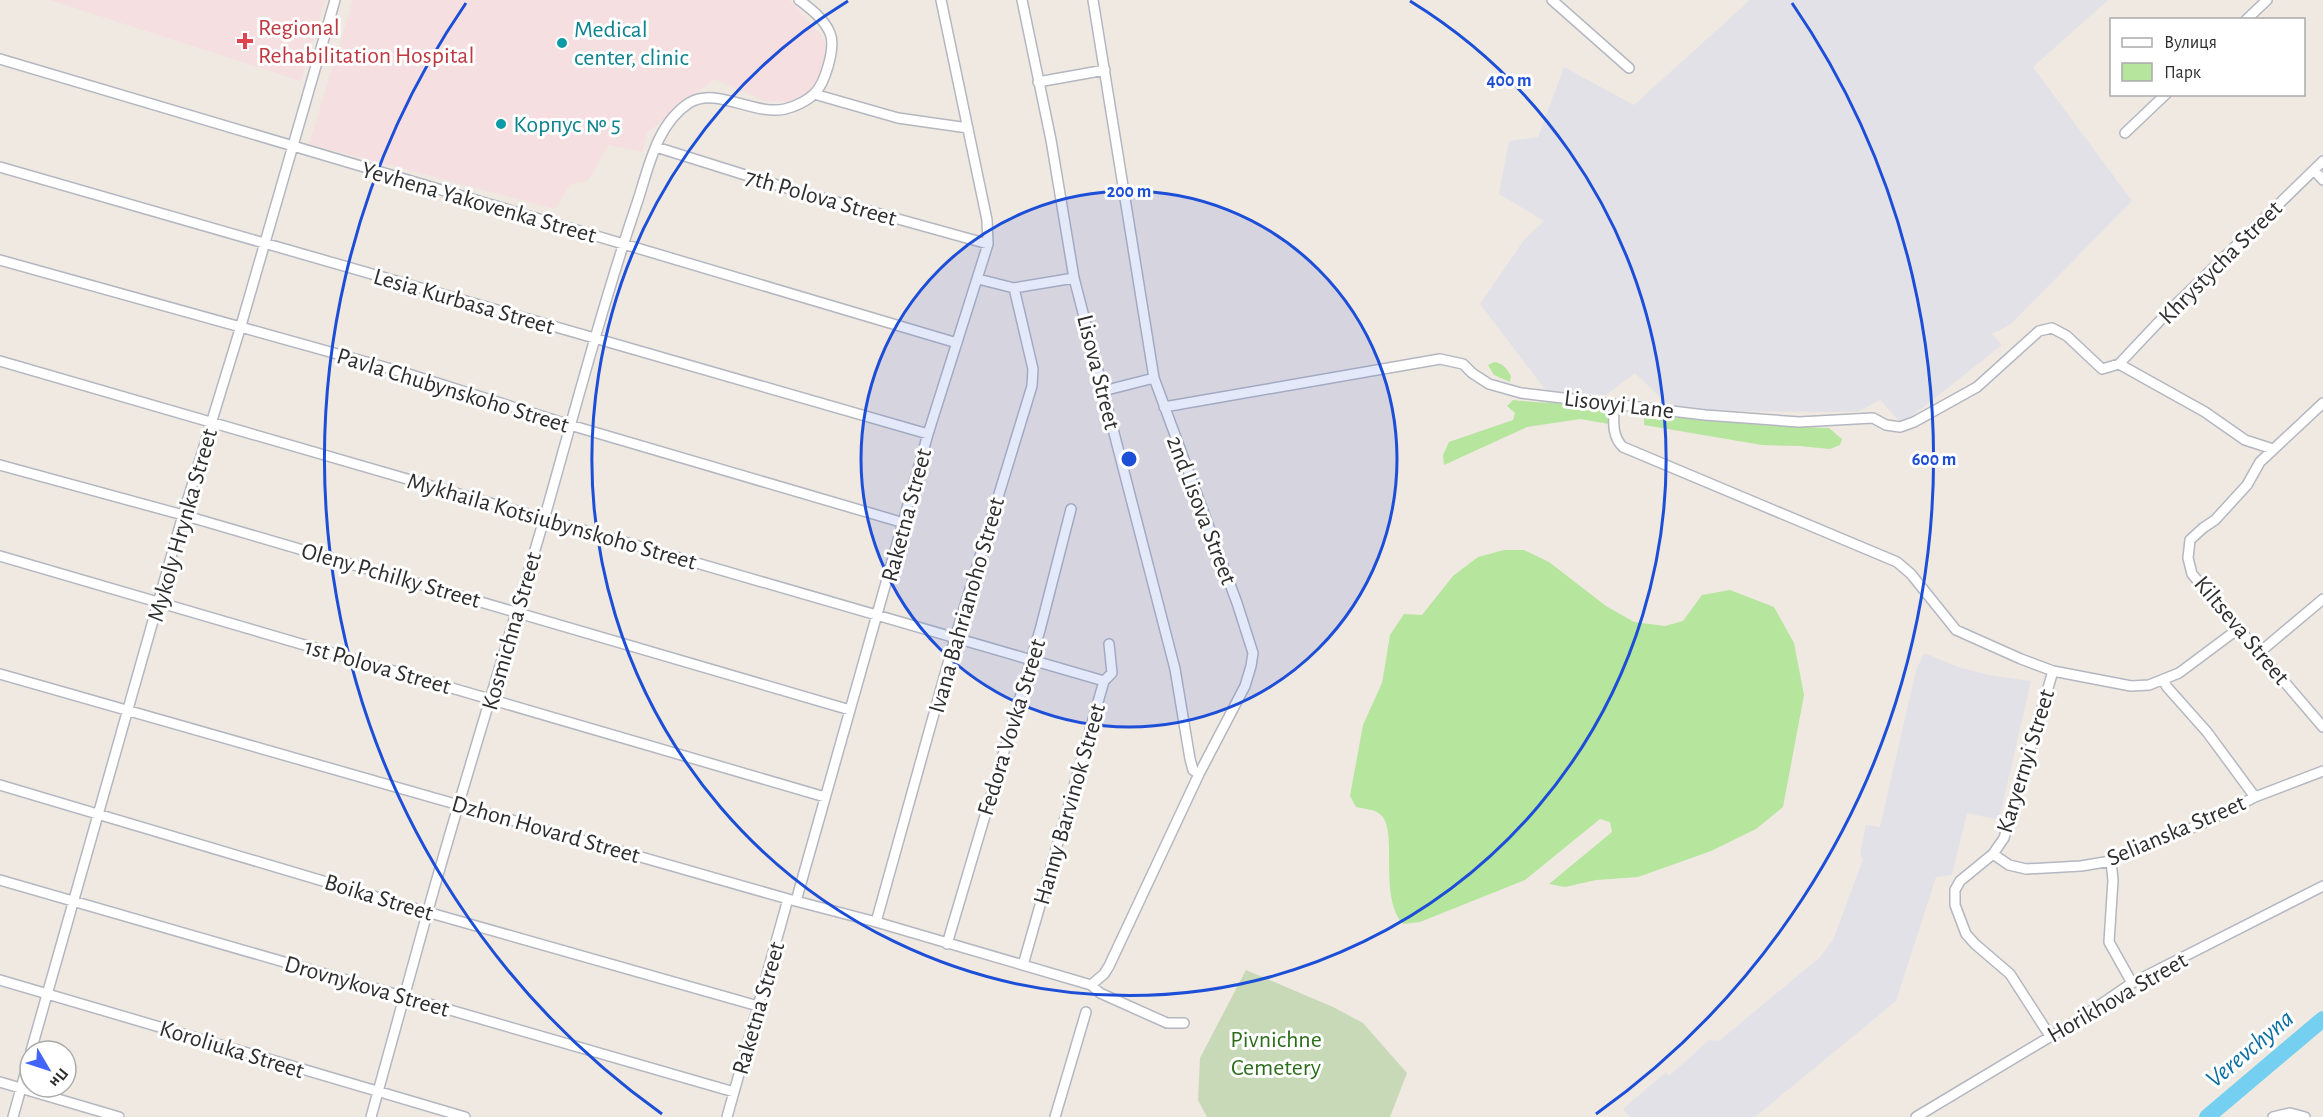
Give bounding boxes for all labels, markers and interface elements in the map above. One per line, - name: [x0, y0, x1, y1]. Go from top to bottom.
- place label: Regional Rehabilitation Hospital: [258, 16, 474, 68]
- place label: Medical center, clinic: [574, 18, 689, 70]
- legend: [2110, 18, 2305, 96]
- marker: Regional Rehabilitation Hospital: [236, 32, 254, 50]
- text: Вулиця: [2164, 34, 2217, 52]
- marker: Medical center, clinic: [555, 36, 569, 50]
- text: Парк: [2164, 64, 2202, 82]
- text: 400 m: [1486, 72, 1532, 90]
- place label: Корпус № 5: [513, 113, 621, 137]
- marker: Корпус № 5: [494, 117, 508, 131]
- street label: Yevhena Yakovenka Street: [359, 158, 599, 248]
- street label: 7th Polova Street: [742, 165, 899, 231]
- text: 200 m: [1107, 183, 1151, 201]
- street label: Khrystycha Street: [2154, 196, 2287, 329]
- street label: Lesia Kurbasa Street: [371, 265, 557, 339]
- street label: Lisova Street: [1072, 312, 1124, 432]
- street label: Pavla Chubynskoho Street: [334, 344, 572, 438]
- street label: Lisovyi Lane: [1563, 386, 1675, 424]
- street label: Mykoly Hrynka Street: [144, 425, 222, 625]
- street label: 2nd Lisova Street: [1162, 433, 1241, 588]
- street label: Raketna Street: [878, 446, 936, 585]
- centre of rings: [1119, 449, 1139, 469]
- text: 600 m: [1912, 451, 1956, 469]
- street label: Mykhaila Kotsiubynskoho Street: [404, 469, 699, 575]
- street label: Ivana Bahrianoho Street: [925, 494, 1009, 716]
- street label: Oleny Pchilky Street: [299, 539, 483, 613]
- street label: Kosmichna Street: [478, 549, 546, 713]
- street label: Kiltseva Street: [2189, 572, 2294, 690]
- street label: 1st Polova Street: [302, 635, 454, 699]
- street label: Fedora Vovka Street: [974, 636, 1050, 818]
- street label: Karyernyi Street: [1993, 686, 2059, 836]
- street label: Hanny Barvinok Street: [1030, 700, 1110, 908]
- street label: Selianska Street: [2104, 791, 2249, 871]
- street label: Dzhon Hovard Street: [449, 792, 643, 868]
- street label: Boika Street: [322, 870, 436, 926]
- street label: Raketna Street: [729, 939, 789, 1077]
- street label: Horikhova Street: [2043, 948, 2192, 1048]
- street label: Drovnykova Street: [282, 952, 452, 1022]
- water label: Verevchyna: [2201, 1005, 2298, 1093]
- street label: Koroliuka Street: [157, 1017, 307, 1083]
- park label: Pivnichne Cemetery: [1230, 1028, 1322, 1080]
- north arrow: [18, 1039, 78, 1099]
- text: Пн: [47, 1065, 71, 1090]

